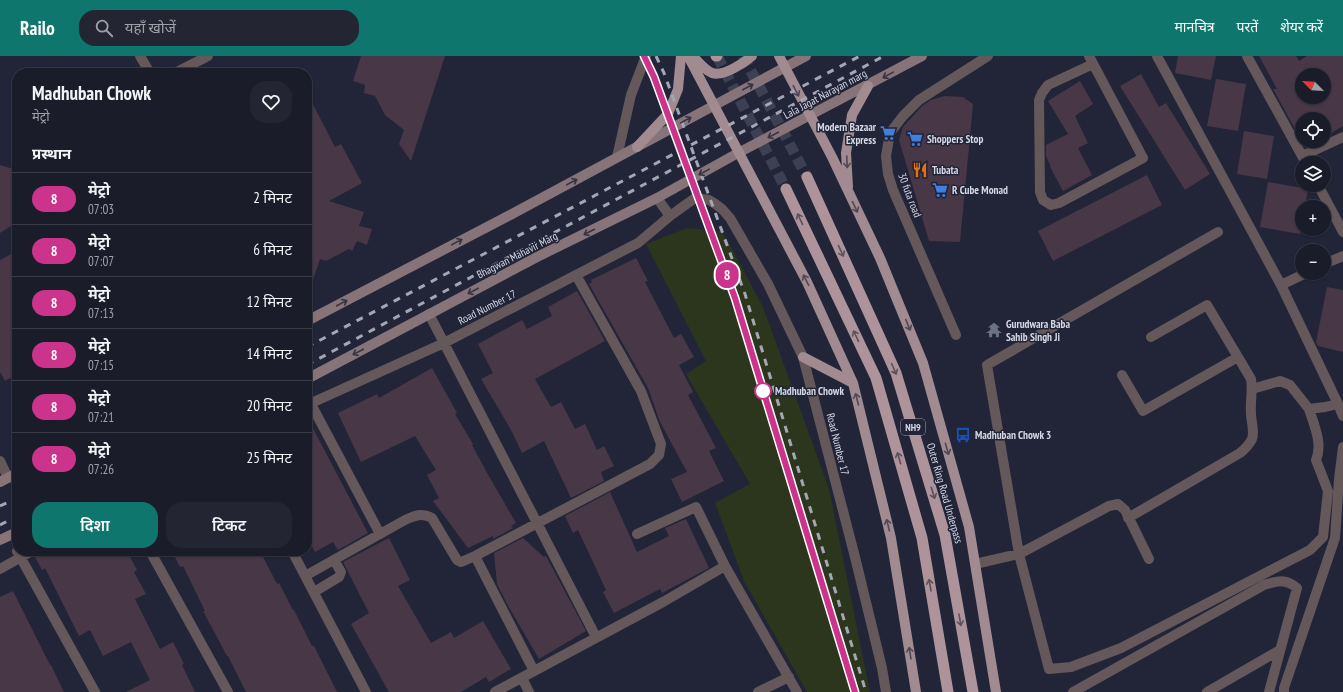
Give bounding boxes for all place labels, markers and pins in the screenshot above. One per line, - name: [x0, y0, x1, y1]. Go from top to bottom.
- place label: Modern Bazaar Express: [817, 120, 877, 147]
- supermarket icon: Modern Bazaar Express: [879, 124, 897, 142]
- supermarket icon: Shoppers Stop: [906, 130, 924, 148]
- place label: Shoppers Stop: [927, 132, 983, 146]
- restaurant icon: Tubata: [911, 161, 929, 179]
- place label: Tubata: [932, 163, 959, 177]
- supermarket icon: R Cube Monad: [931, 181, 949, 199]
- place label: R Cube Monad: [952, 183, 1008, 197]
- place label: Gurudwara Baba Sahib Singh Ji: [1006, 317, 1070, 344]
- temple icon: Gurudwara Baba Sahib Singh Ji: [985, 321, 1003, 339]
- marker: Madhuban Chowk: [754, 382, 772, 400]
- place label: Madhuban Chowk: [775, 384, 844, 398]
- bus stop icon: Madhuban Chowk 3: [954, 426, 972, 444]
- place label: Madhuban Chowk 3: [975, 428, 1051, 442]

